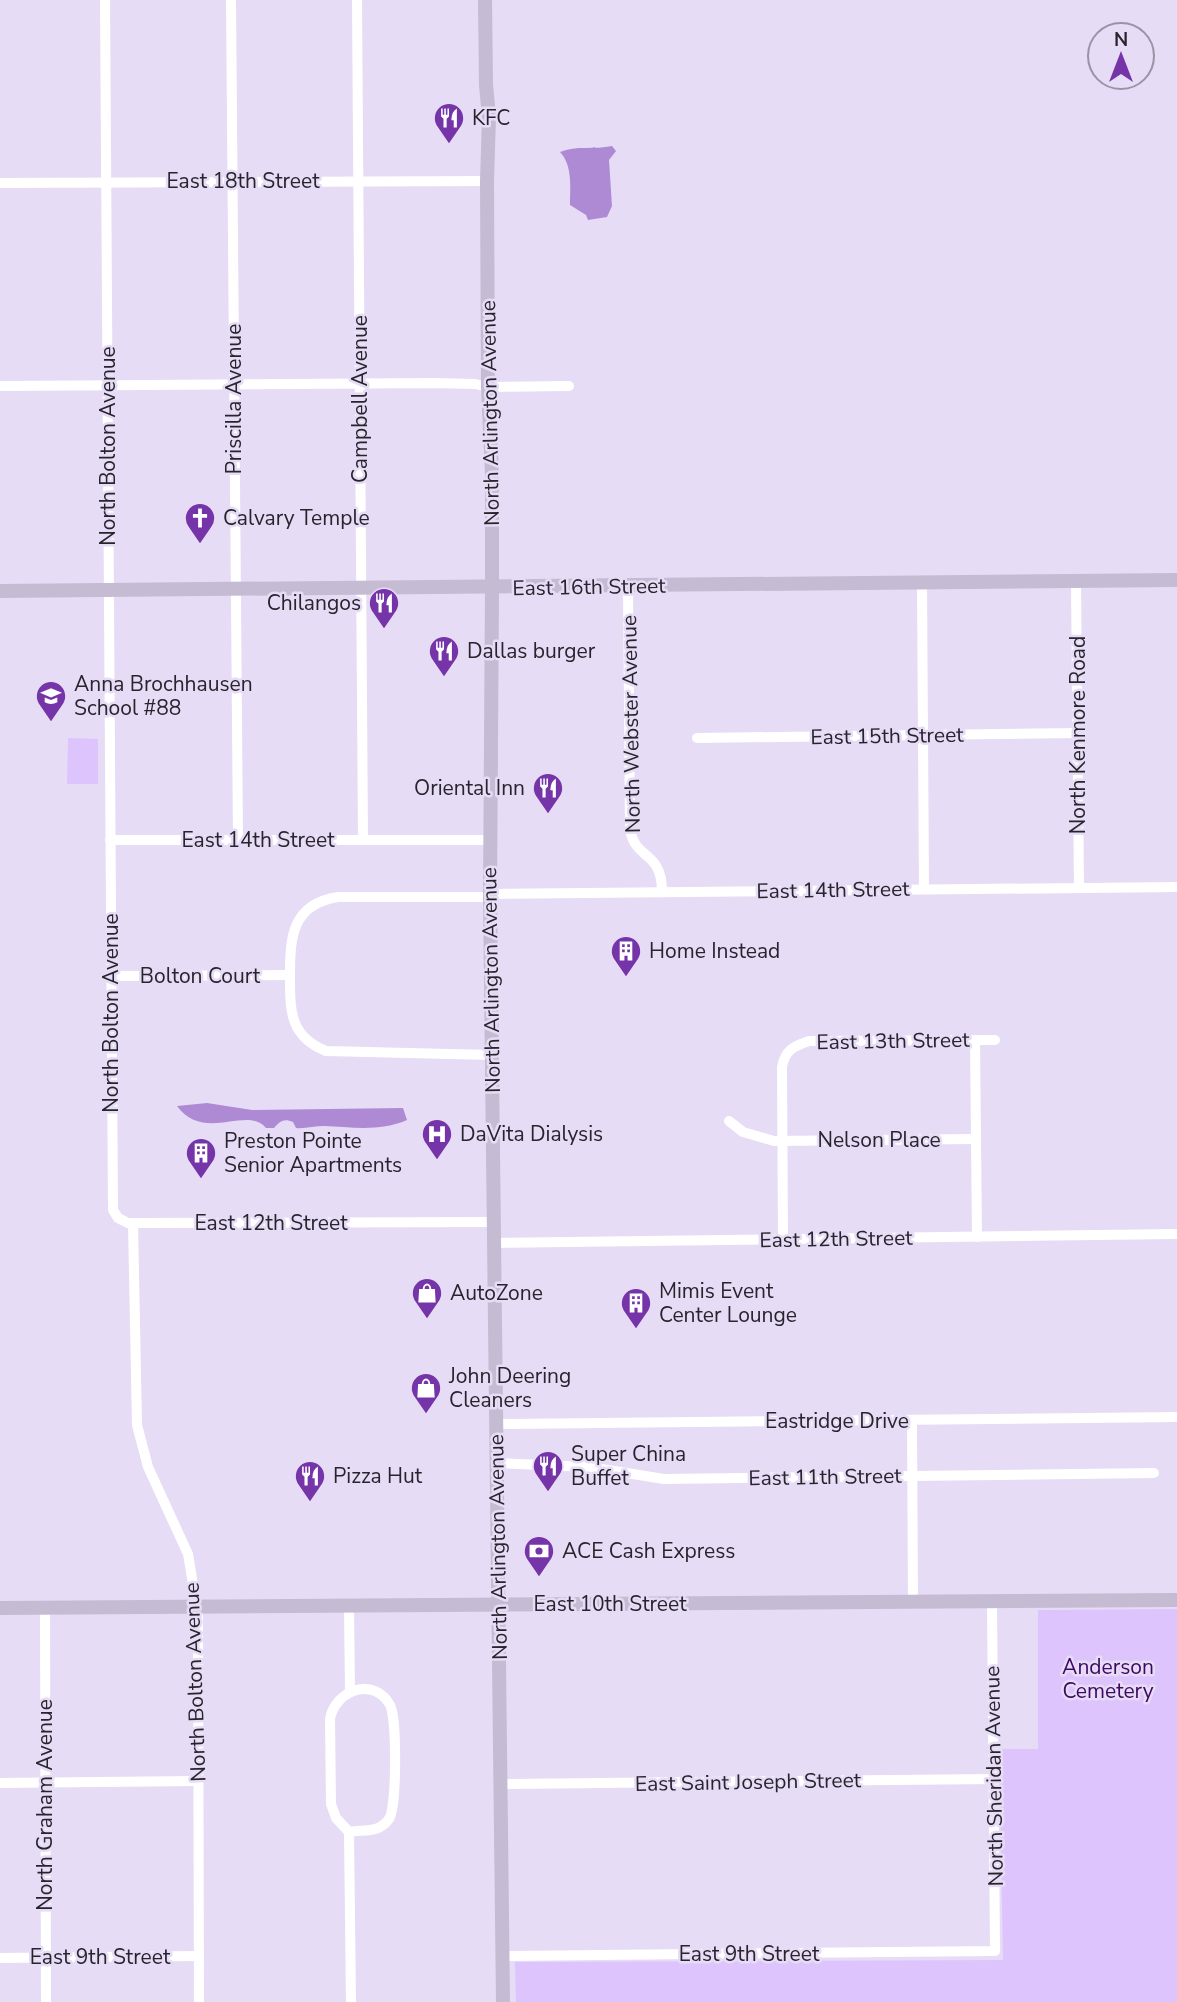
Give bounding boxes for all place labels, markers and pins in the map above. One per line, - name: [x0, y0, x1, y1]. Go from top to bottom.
- restaurant icon: KFC: [432, 101, 466, 145]
- place label: KFC: [472, 104, 510, 132]
- church icon: Calvary Temple: [183, 501, 217, 545]
- place label: Calvary Temple: [223, 504, 370, 532]
- restaurant icon: Chilangos: [367, 586, 401, 630]
- place label: Chilangos: [267, 589, 361, 617]
- restaurant icon: Dallas burger: [427, 634, 461, 678]
- place label: Dallas burger: [467, 637, 596, 665]
- place label: Anna Brochhausen School #88: [74, 670, 253, 722]
- school or university icon: Anna Brochhausen School #88: [34, 679, 68, 723]
- restaurant icon: Oriental Inn: [531, 771, 565, 815]
- place label: Oriental Inn: [414, 774, 525, 802]
- building icon: Home Instead: [609, 934, 643, 978]
- place label: Home Instead: [649, 937, 780, 965]
- hospital icon: DaVita Dialysis: [420, 1117, 454, 1161]
- place label: DaVita Dialysis: [460, 1120, 603, 1148]
- place label: Preston Pointe Senior Apartments: [224, 1127, 402, 1179]
- building icon: Preston Pointe Senior Apartments: [184, 1136, 218, 1180]
- shop icon: AutoZone: [410, 1276, 444, 1320]
- place label: Mimis Event Center Lounge: [659, 1277, 797, 1329]
- place label: AutoZone: [450, 1279, 543, 1307]
- building icon: Mimis Event Center Lounge: [619, 1286, 653, 1330]
- place label: John Deering Cleaners: [448, 1362, 571, 1414]
- shop icon: John Deering Cleaners: [409, 1371, 443, 1415]
- place label: Super China Buffet: [571, 1440, 686, 1492]
- restaurant icon: Super China Buffet: [531, 1449, 565, 1493]
- restaurant icon: Pizza Hut: [293, 1459, 327, 1503]
- place label: Pizza Hut: [333, 1462, 423, 1490]
- bank icon: ACE Cash Express: [522, 1534, 556, 1578]
- place label: ACE Cash Express: [562, 1537, 735, 1565]

